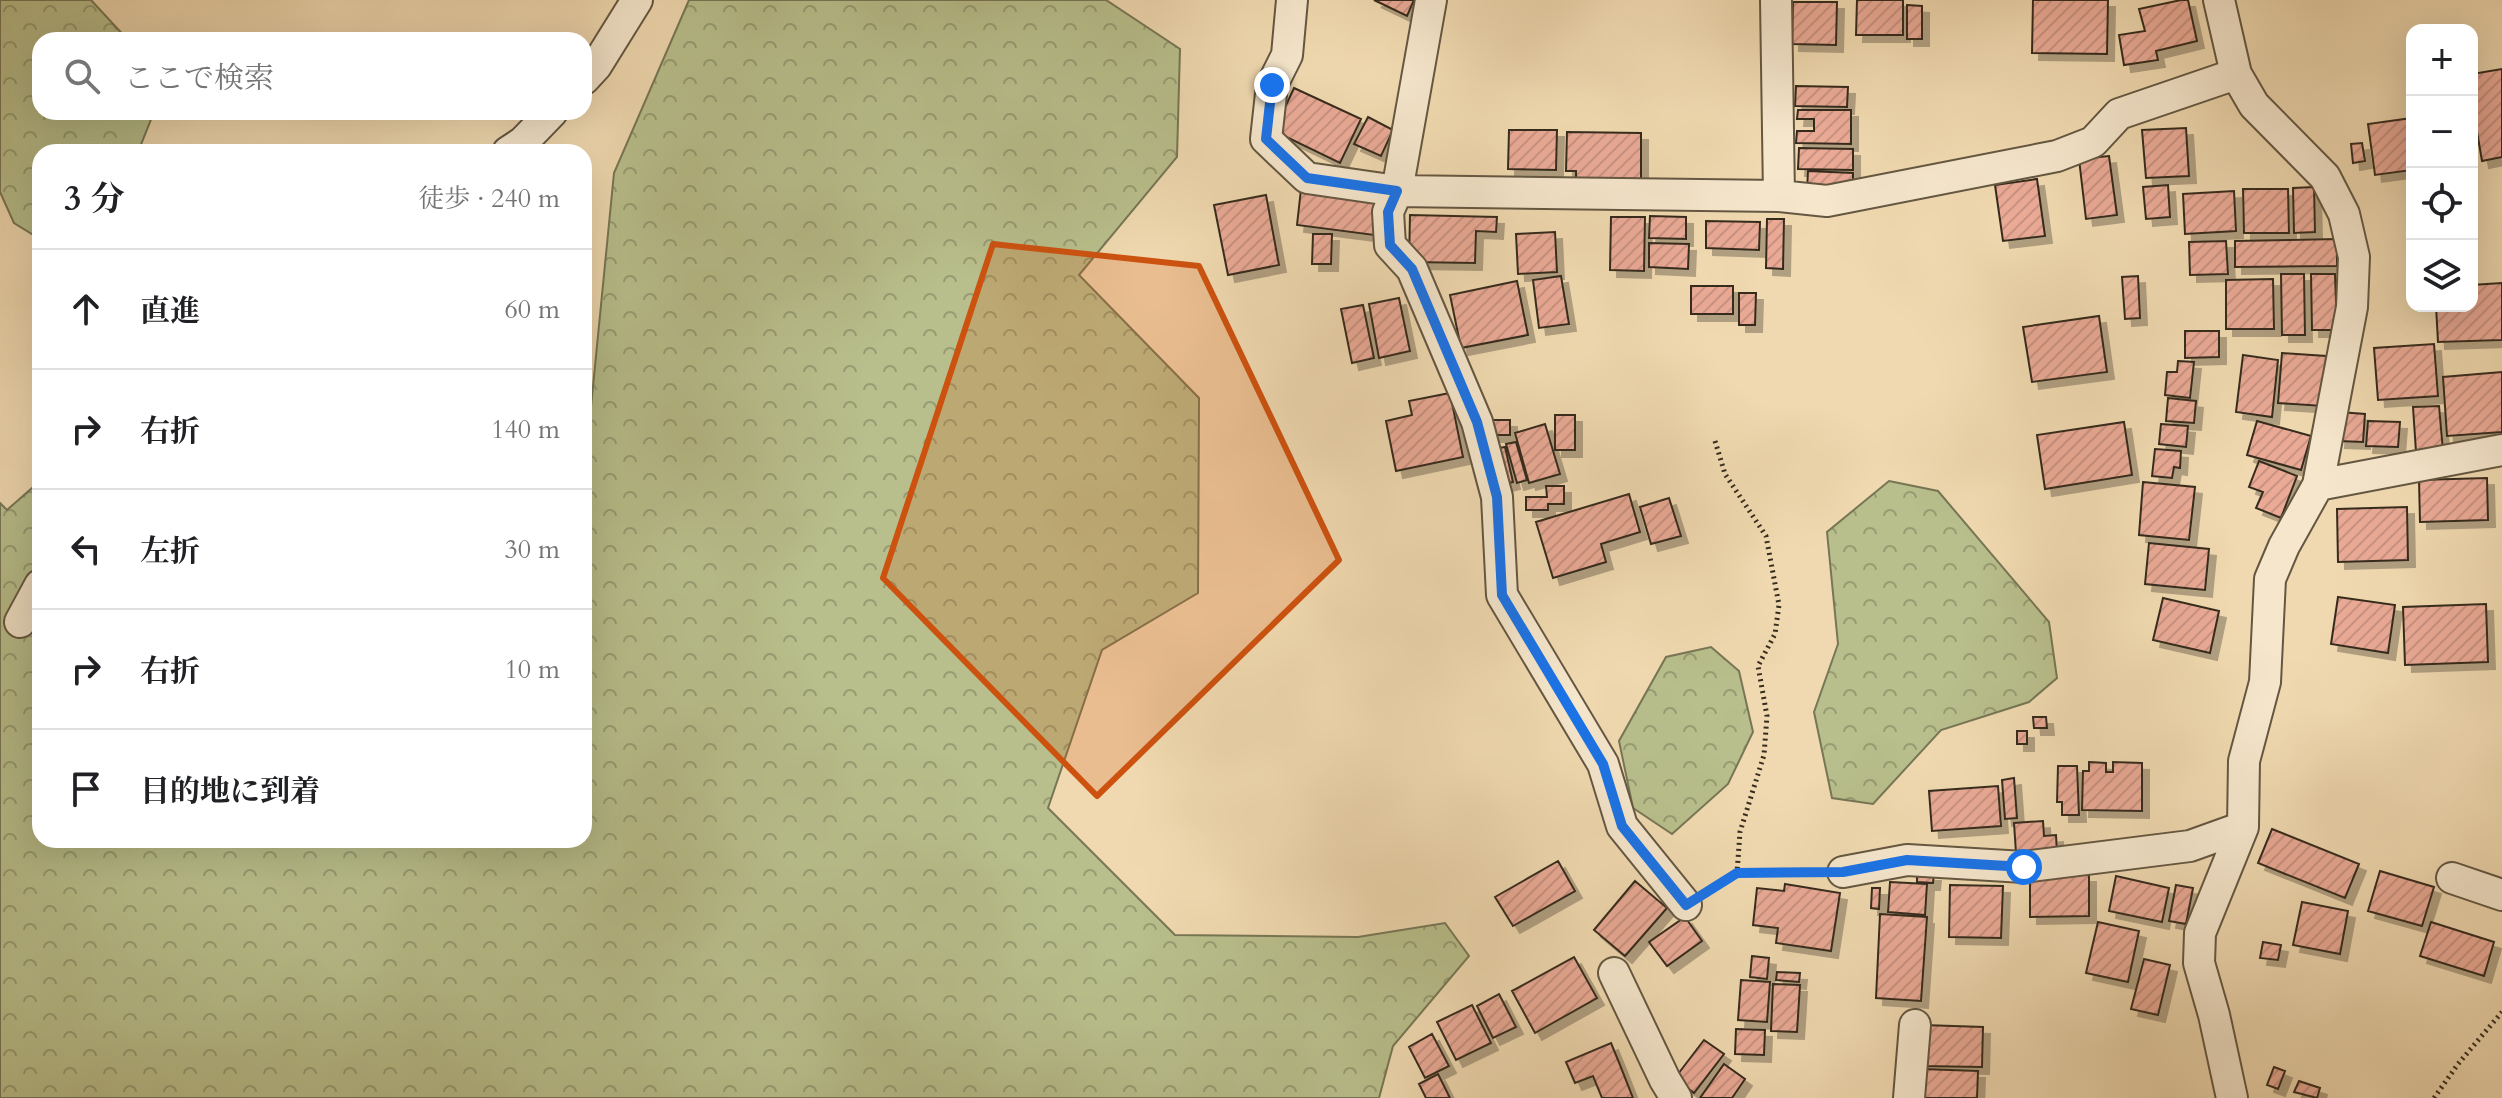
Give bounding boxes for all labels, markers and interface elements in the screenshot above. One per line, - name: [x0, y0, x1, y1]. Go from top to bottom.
- map controls: [2406, 24, 2478, 312]
- button: +: [2406, 24, 2478, 96]
- search box: [32, 32, 592, 120]
- icon: search: [60, 54, 104, 98]
- text: ここで検索: [124, 58, 274, 99]
- route end: [1254, 67, 1290, 103]
- button: −: [2406, 96, 2478, 168]
- button: locate: [2406, 168, 2478, 240]
- text: 3 分: [64, 176, 125, 222]
- text: 徒歩 · 240 m: [419, 181, 560, 216]
- button: layers: [2406, 240, 2478, 312]
- icon: ahead: [64, 287, 108, 331]
- text: 直進: [140, 291, 200, 332]
- text: 60 m: [504, 292, 560, 327]
- icon: right: [64, 407, 108, 451]
- text: 右折: [140, 411, 200, 452]
- text: 140 m: [491, 412, 560, 447]
- icon: left: [64, 527, 108, 571]
- text: 左折: [140, 531, 200, 572]
- text: 30 m: [504, 532, 560, 567]
- icon: right: [64, 647, 108, 691]
- text: 右折: [140, 651, 200, 692]
- text: 10 m: [504, 652, 560, 687]
- icon: arrive: [64, 767, 108, 811]
- text: 目的地に到着: [140, 771, 320, 812]
- route start: [2006, 849, 2042, 885]

